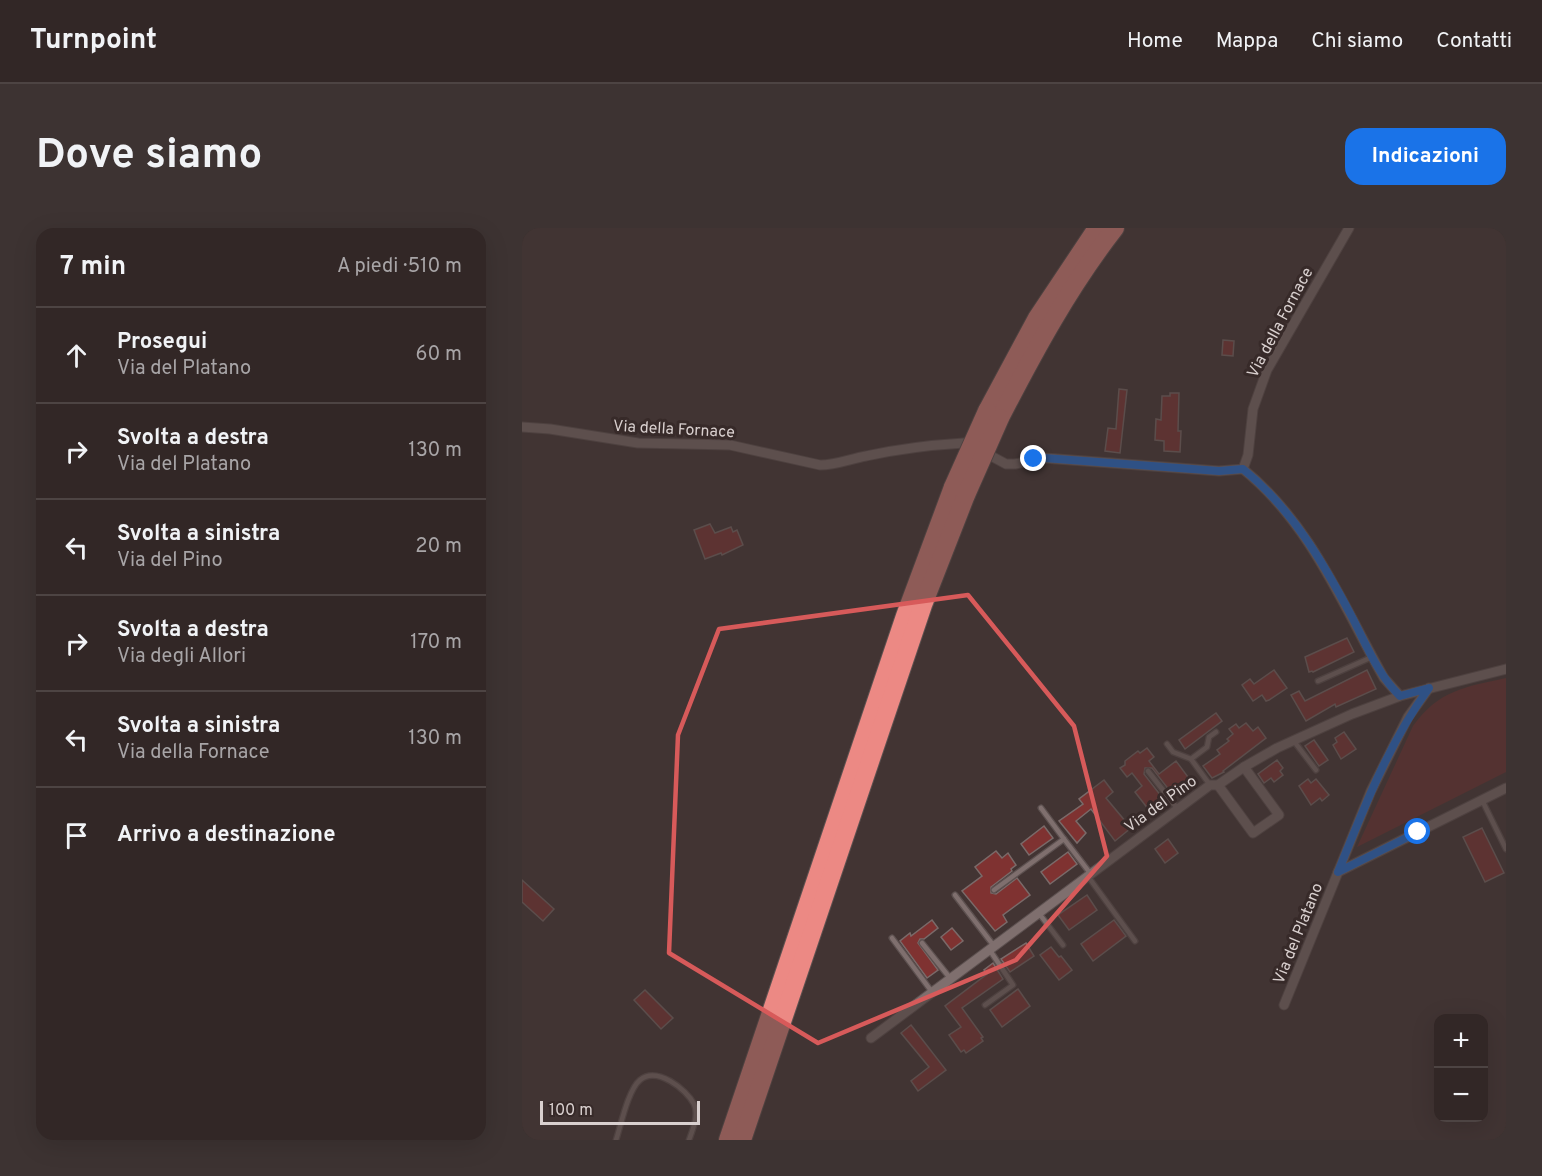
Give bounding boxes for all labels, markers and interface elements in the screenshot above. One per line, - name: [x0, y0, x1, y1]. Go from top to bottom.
- text: Turnpoint: [30, 23, 157, 59]
- text: Home: [1127, 28, 1183, 55]
- text: Mappa: [1216, 28, 1278, 55]
- text: Chi siamo: [1311, 28, 1403, 55]
- text: Contatti: [1436, 28, 1512, 55]
- button: Indicazioni: [1345, 128, 1506, 185]
- text: Dove siamo: [36, 130, 262, 183]
- text: 7 min: [60, 251, 126, 284]
- text: A piedi · 510 m: [337, 254, 462, 280]
- street label: Via della Fornace: [1243, 264, 1318, 382]
- text: Prosegui: [117, 329, 207, 356]
- icon: ahead: [60, 339, 93, 372]
- text: 60 m: [416, 342, 462, 368]
- text: Via del Platano: [117, 356, 251, 382]
- street label: Via della Fornace: [612, 417, 735, 443]
- text: Svolta a destra: [117, 425, 269, 452]
- icon: right: [60, 435, 93, 468]
- text: 130 m: [408, 438, 462, 464]
- route end: [1020, 445, 1046, 471]
- text: Via del Platano: [117, 452, 251, 478]
- text: Svolta a sinistra: [117, 521, 280, 548]
- icon: left: [60, 531, 93, 564]
- text: 20 m: [415, 534, 462, 560]
- text: Via del Pino: [117, 548, 223, 574]
- text: Svolta a destra: [117, 617, 269, 644]
- icon: right: [60, 627, 93, 660]
- text: 170 m: [410, 630, 462, 656]
- text: Via degli Allori: [117, 644, 246, 670]
- text: Svolta a sinistra: [117, 713, 280, 740]
- icon: left: [60, 723, 93, 756]
- text: 130 m: [408, 726, 462, 752]
- text: Via della Fornace: [117, 740, 270, 766]
- street label: Via del Pino: [1121, 772, 1201, 838]
- route start: [1404, 818, 1430, 844]
- icon: arrive: [60, 819, 93, 852]
- text: Arrivo a destinazione: [117, 822, 335, 849]
- street label: Via del Platano: [1269, 880, 1328, 987]
- map controls: [1434, 1014, 1488, 1122]
- button: +: [1434, 1014, 1488, 1068]
- button: −: [1434, 1068, 1488, 1122]
- scale bar: [540, 1098, 700, 1126]
- text: 100 m: [549, 1101, 593, 1121]

